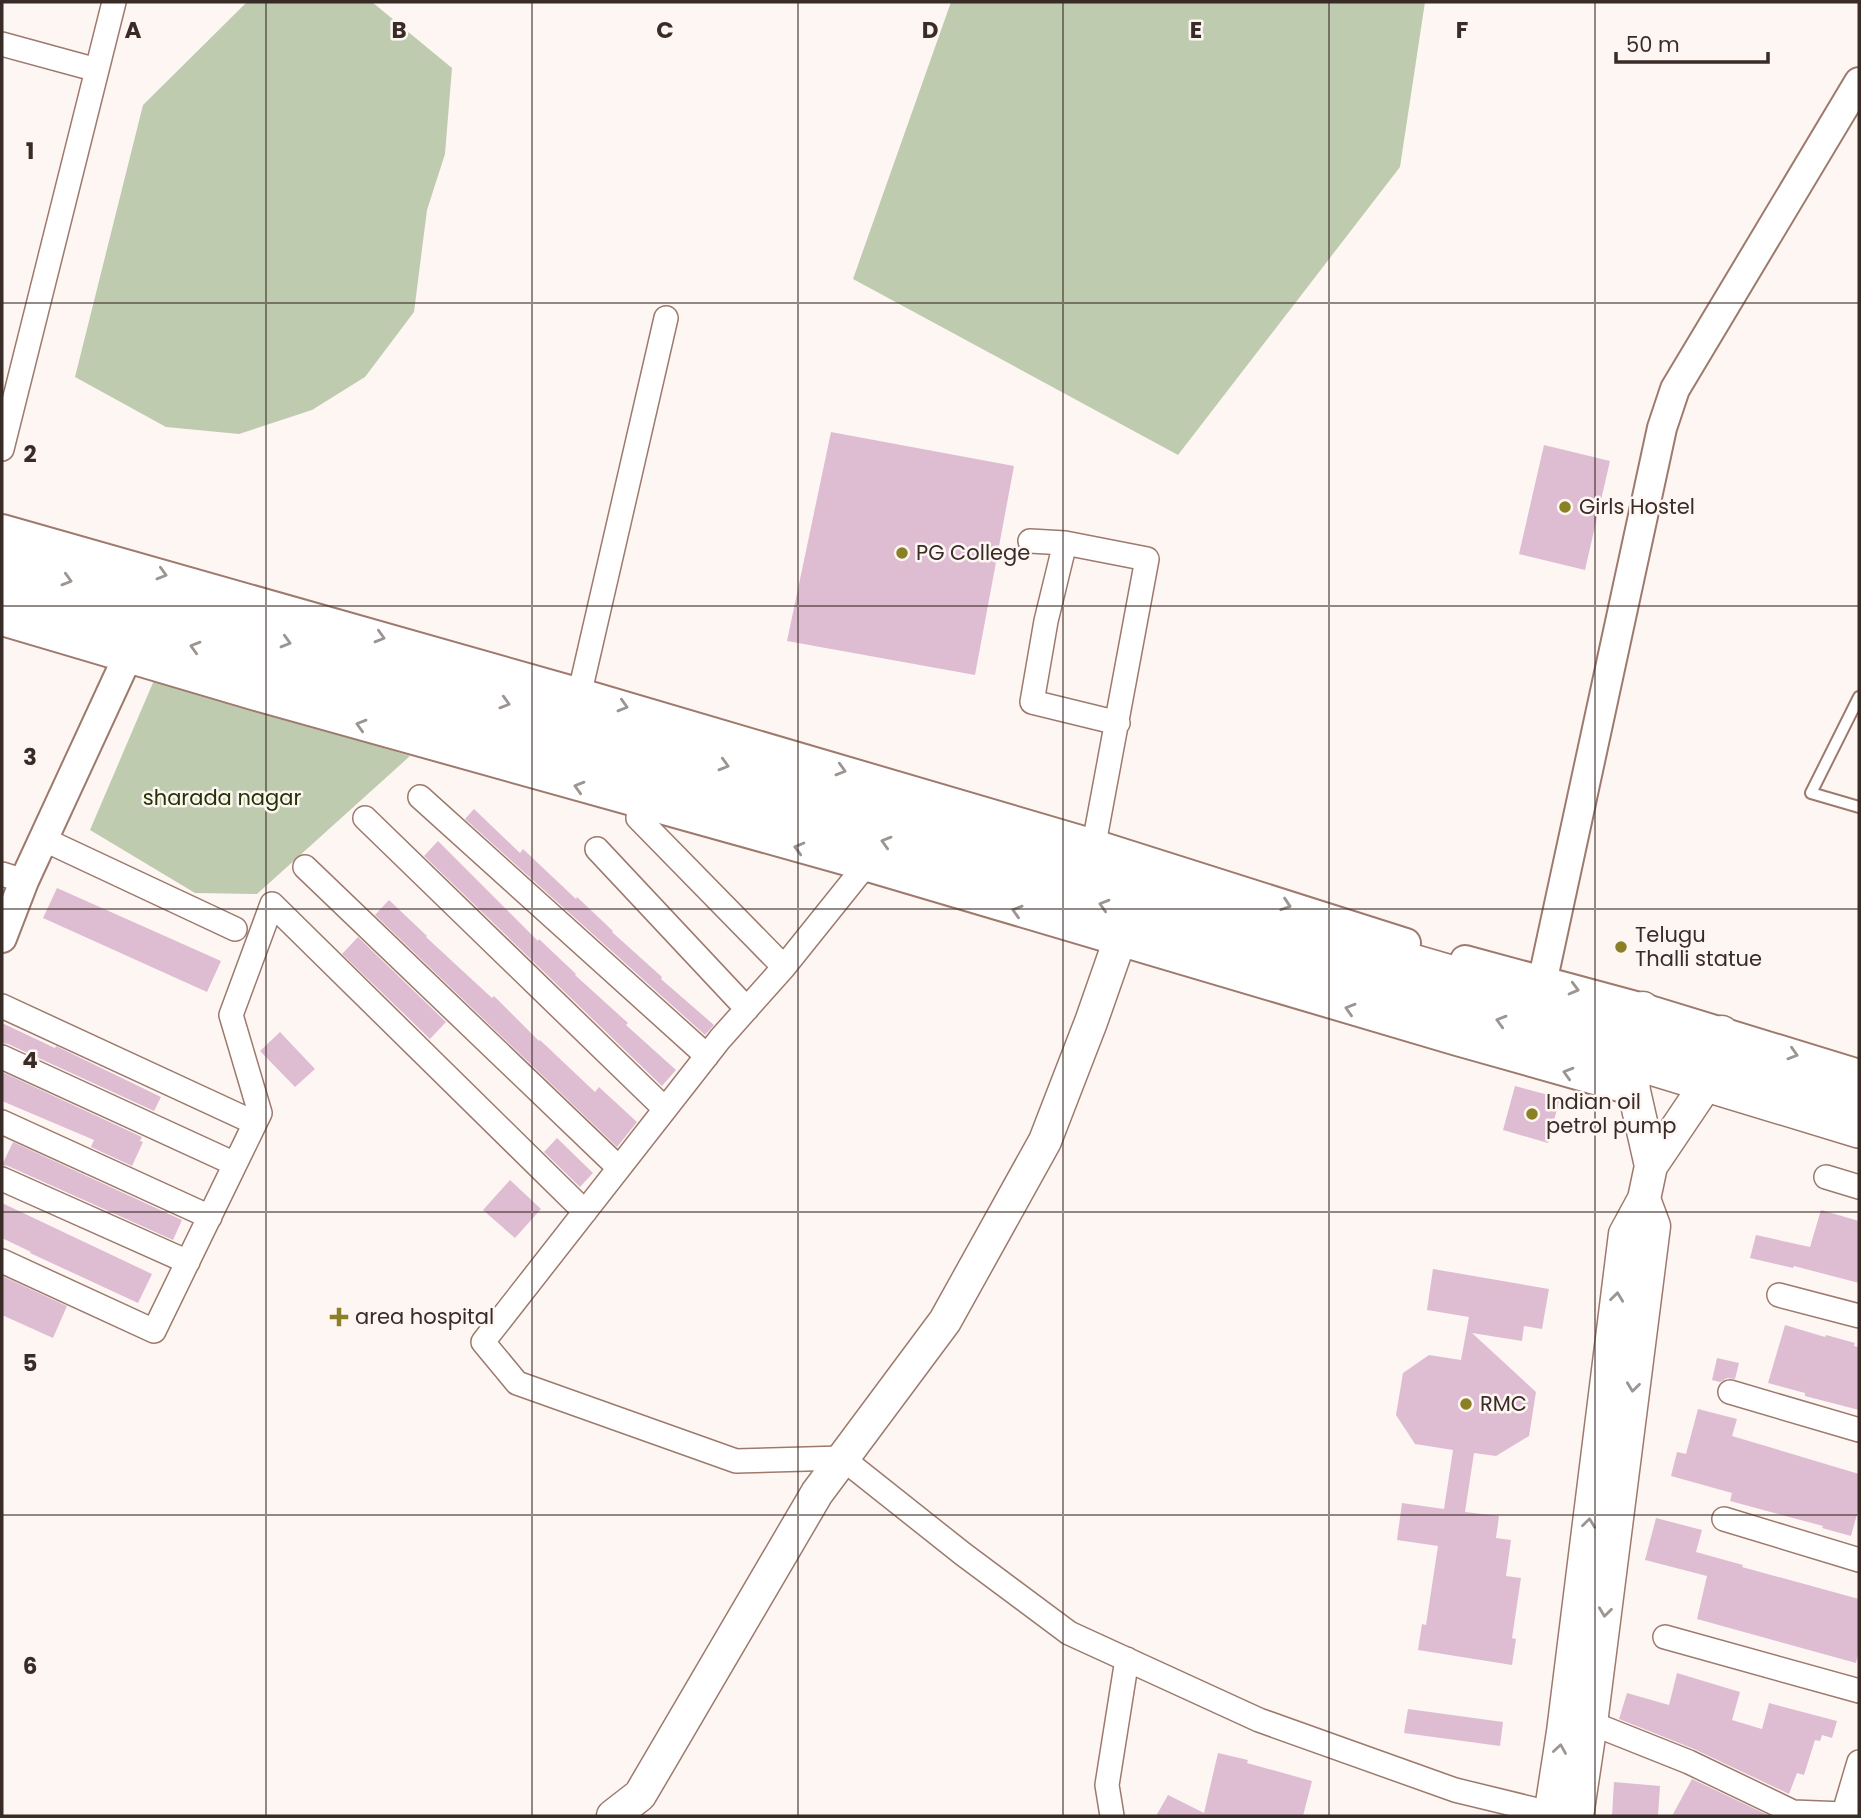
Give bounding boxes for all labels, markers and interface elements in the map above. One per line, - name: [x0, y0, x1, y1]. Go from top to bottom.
- text: A: [125, 14, 142, 46]
- text: B: [391, 14, 407, 46]
- text: C: [656, 14, 674, 46]
- text: D: [922, 14, 938, 46]
- text: E: [1190, 14, 1202, 46]
- text: F: [1456, 14, 1468, 46]
- scale bar: [1616, 21, 1768, 65]
- text: 50 m: [1626, 30, 1680, 59]
- text: 1: [26, 135, 34, 167]
- text: 2: [23, 438, 37, 470]
- place label: Girls Hostel: [1579, 492, 1695, 521]
- marker: Girls Hostel: [1557, 499, 1573, 515]
- place label: PG College: [916, 538, 1030, 567]
- marker: PG College: [894, 545, 910, 561]
- one-way arrow: [155, 566, 167, 581]
- one-way arrow: [61, 572, 73, 586]
- one-way arrow: [374, 628, 386, 643]
- one-way arrow: [280, 633, 292, 648]
- one-way arrow: [189, 641, 201, 656]
- one-way arrow: [499, 695, 511, 709]
- one-way arrow: [616, 698, 628, 712]
- one-way arrow: [355, 719, 367, 733]
- text: 3: [23, 741, 37, 773]
- one-way arrow: [718, 756, 730, 771]
- one-way arrow: [835, 761, 847, 776]
- one-way arrow: [574, 781, 586, 795]
- park label: sharada nagar: [143, 783, 301, 812]
- one-way arrow: [880, 835, 892, 850]
- one-way arrow: [793, 842, 805, 856]
- one-way arrow: [1279, 896, 1291, 911]
- one-way arrow: [1099, 899, 1111, 913]
- one-way arrow: [1011, 905, 1023, 920]
- place label: Telugu Thalli statue: [1635, 920, 1762, 973]
- marker: Telugu Thalli statue: [1613, 939, 1629, 955]
- one-way arrow: [1568, 981, 1580, 996]
- one-way arrow: [1344, 1003, 1356, 1018]
- one-way arrow: [1495, 1014, 1507, 1029]
- text: 4: [22, 1044, 38, 1076]
- one-way arrow: [1786, 1045, 1798, 1060]
- one-way arrow: [1562, 1066, 1574, 1081]
- place label: Indian oil petrol pump: [1546, 1087, 1676, 1140]
- marker: Indian oil petrol pump: [1524, 1106, 1540, 1122]
- one-way arrow: [1610, 1292, 1625, 1303]
- place label: area hospital: [355, 1302, 494, 1331]
- marker: area hospital: [329, 1307, 349, 1327]
- text: 5: [23, 1347, 37, 1379]
- one-way arrow: [1626, 1381, 1641, 1393]
- place label: RMC: [1480, 1389, 1527, 1418]
- marker: RMC: [1458, 1396, 1474, 1412]
- one-way arrow: [1581, 1517, 1596, 1529]
- one-way arrow: [1598, 1607, 1613, 1618]
- text: 6: [23, 1650, 37, 1682]
- one-way arrow: [1552, 1743, 1567, 1755]

